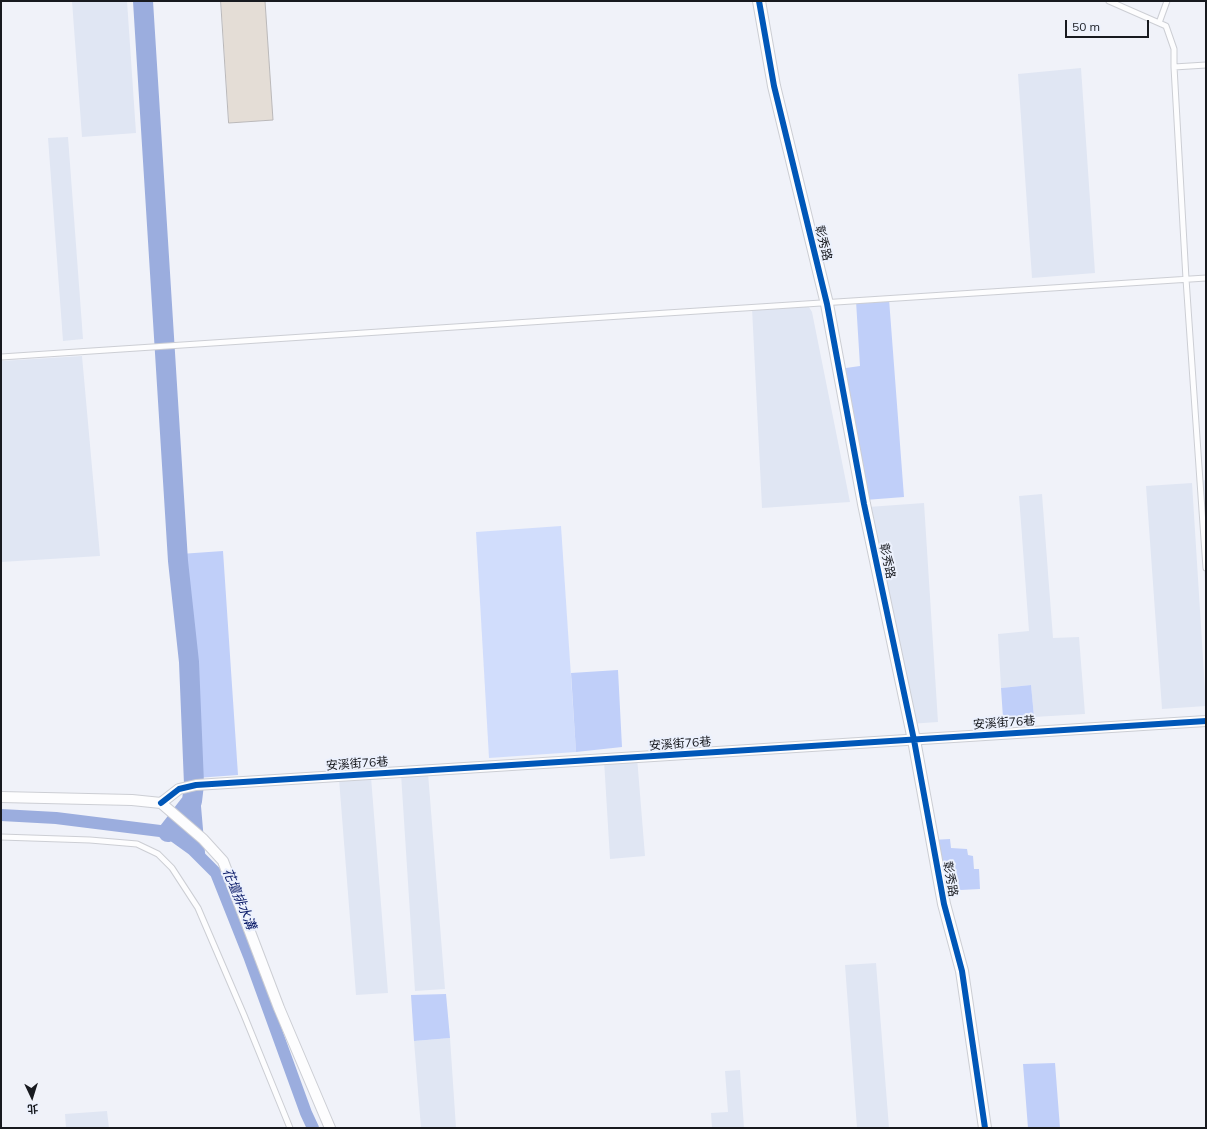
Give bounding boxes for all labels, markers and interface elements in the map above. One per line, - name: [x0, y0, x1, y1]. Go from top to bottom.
- scale bar: [1067, 12, 1151, 38]
- text: 50 m: [1072, 19, 1100, 34]
- street label: 彰秀路: [812, 224, 834, 262]
- street label: 彰秀路: [876, 542, 898, 580]
- street label: 安溪街76巷: [972, 714, 1036, 732]
- street label: 安溪街76巷: [648, 735, 712, 753]
- street label: 安溪街76巷: [325, 755, 389, 773]
- street label: 彰秀路: [940, 860, 960, 898]
- water label: 花壇排水溝: [219, 866, 259, 932]
- north arrow: [12, 1077, 52, 1117]
- text: 北: [27, 1102, 39, 1116]

